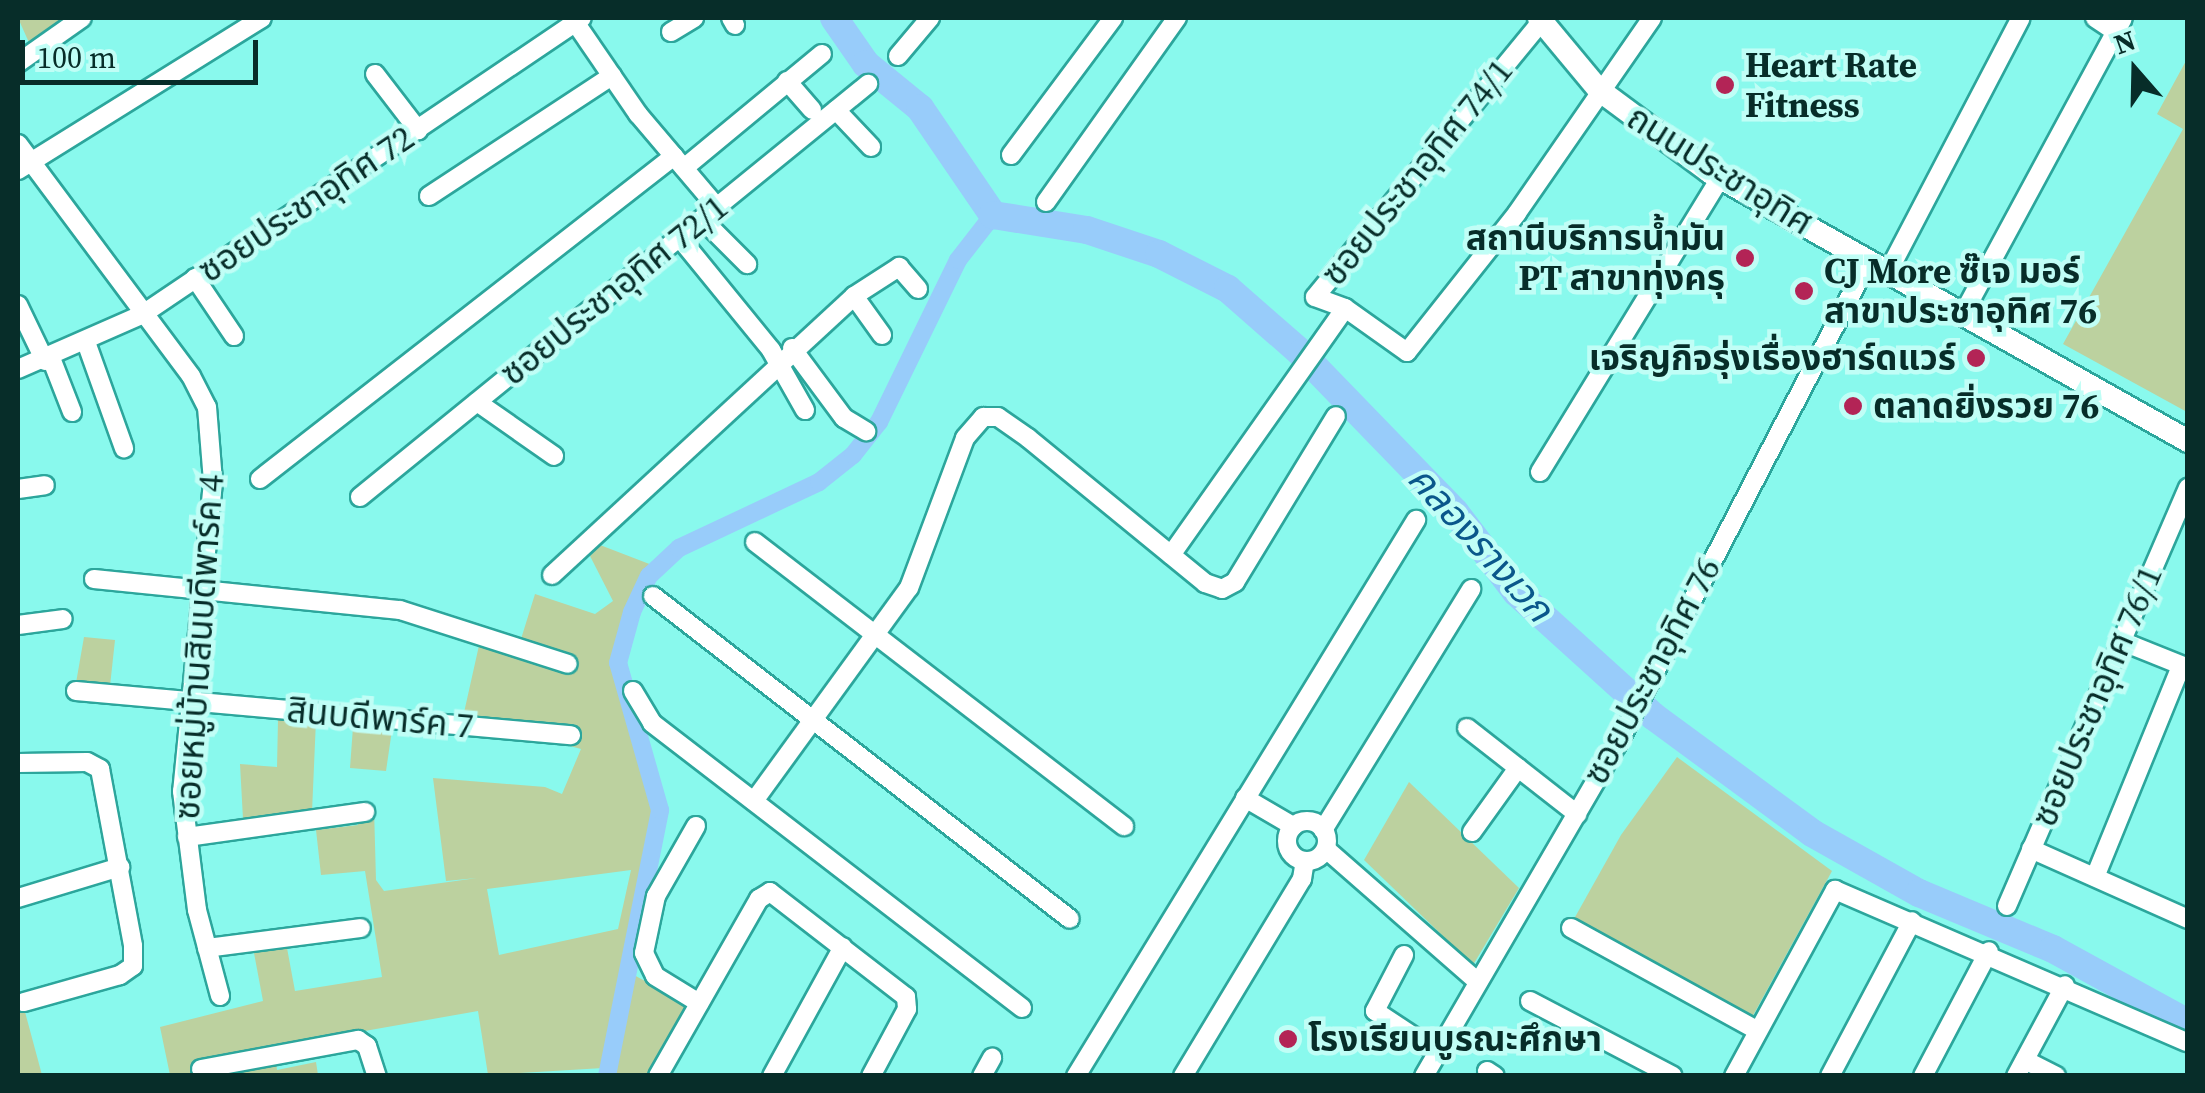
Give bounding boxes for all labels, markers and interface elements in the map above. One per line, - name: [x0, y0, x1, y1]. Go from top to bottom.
- scale bar: [25, 20, 262, 82]
- north arrow: [2085, 20, 2185, 120]
- text: N: [2109, 20, 2141, 63]
- text: 100 m: [37, 37, 116, 78]
- place label: Heart Rate Fitness: [1745, 44, 1917, 126]
- street label: ซอยประชาอุทิศ 74/1: [1313, 50, 1521, 294]
- marker: Heart Rate Fitness: [1714, 74, 1736, 96]
- street label: ถนนประชาอุทิศ: [1619, 96, 1821, 244]
- street label: ซอยประชาอุทิศ 72: [190, 117, 422, 291]
- street label: ซอยประชาอุทิศ 72/1: [492, 186, 736, 394]
- place label: สถานีบริการน้ำมัน PT สาขาทุ่งครุ: [1466, 217, 1725, 299]
- marker: สถานีบริการน้ำมัน PT สาขาทุ่งครุ: [1734, 247, 1756, 269]
- place label: CJ More ซ๊เจ มอร์ สาขาประชาอุทิศ 76: [1824, 250, 2097, 332]
- marker: CJ More ซ๊เจ มอร์ สาขาประชาอุทิศ 76: [1793, 280, 1815, 302]
- place label: เจริญกิจรุ่งเรื่องฮาร์ดแวร์: [1589, 337, 1956, 379]
- marker: เจริญกิจรุ่งเรื่องฮาร์ดแวร์: [1965, 347, 1987, 369]
- place label: ตลาดยิ่งรวย 76: [1873, 385, 2099, 427]
- marker: ตลาดยิ่งรวย 76: [1842, 395, 1864, 417]
- water label: คลองรางเวก: [1398, 457, 1562, 631]
- street label: ซอยหมู่บ้านสินบดีพาร์ค 4: [166, 473, 232, 821]
- street label: ซอยประชาอุทิศ 76: [1575, 551, 1729, 791]
- street label: ซอยประชาอุทิศ 76/1: [2023, 559, 2171, 833]
- street label: สินบดีพาร์ค 7: [285, 689, 475, 747]
- place label: โรงเรียนบูรณะศึกษา: [1308, 1018, 1602, 1060]
- marker: โรงเรียนบูรณะศึกษา: [1277, 1028, 1299, 1050]

